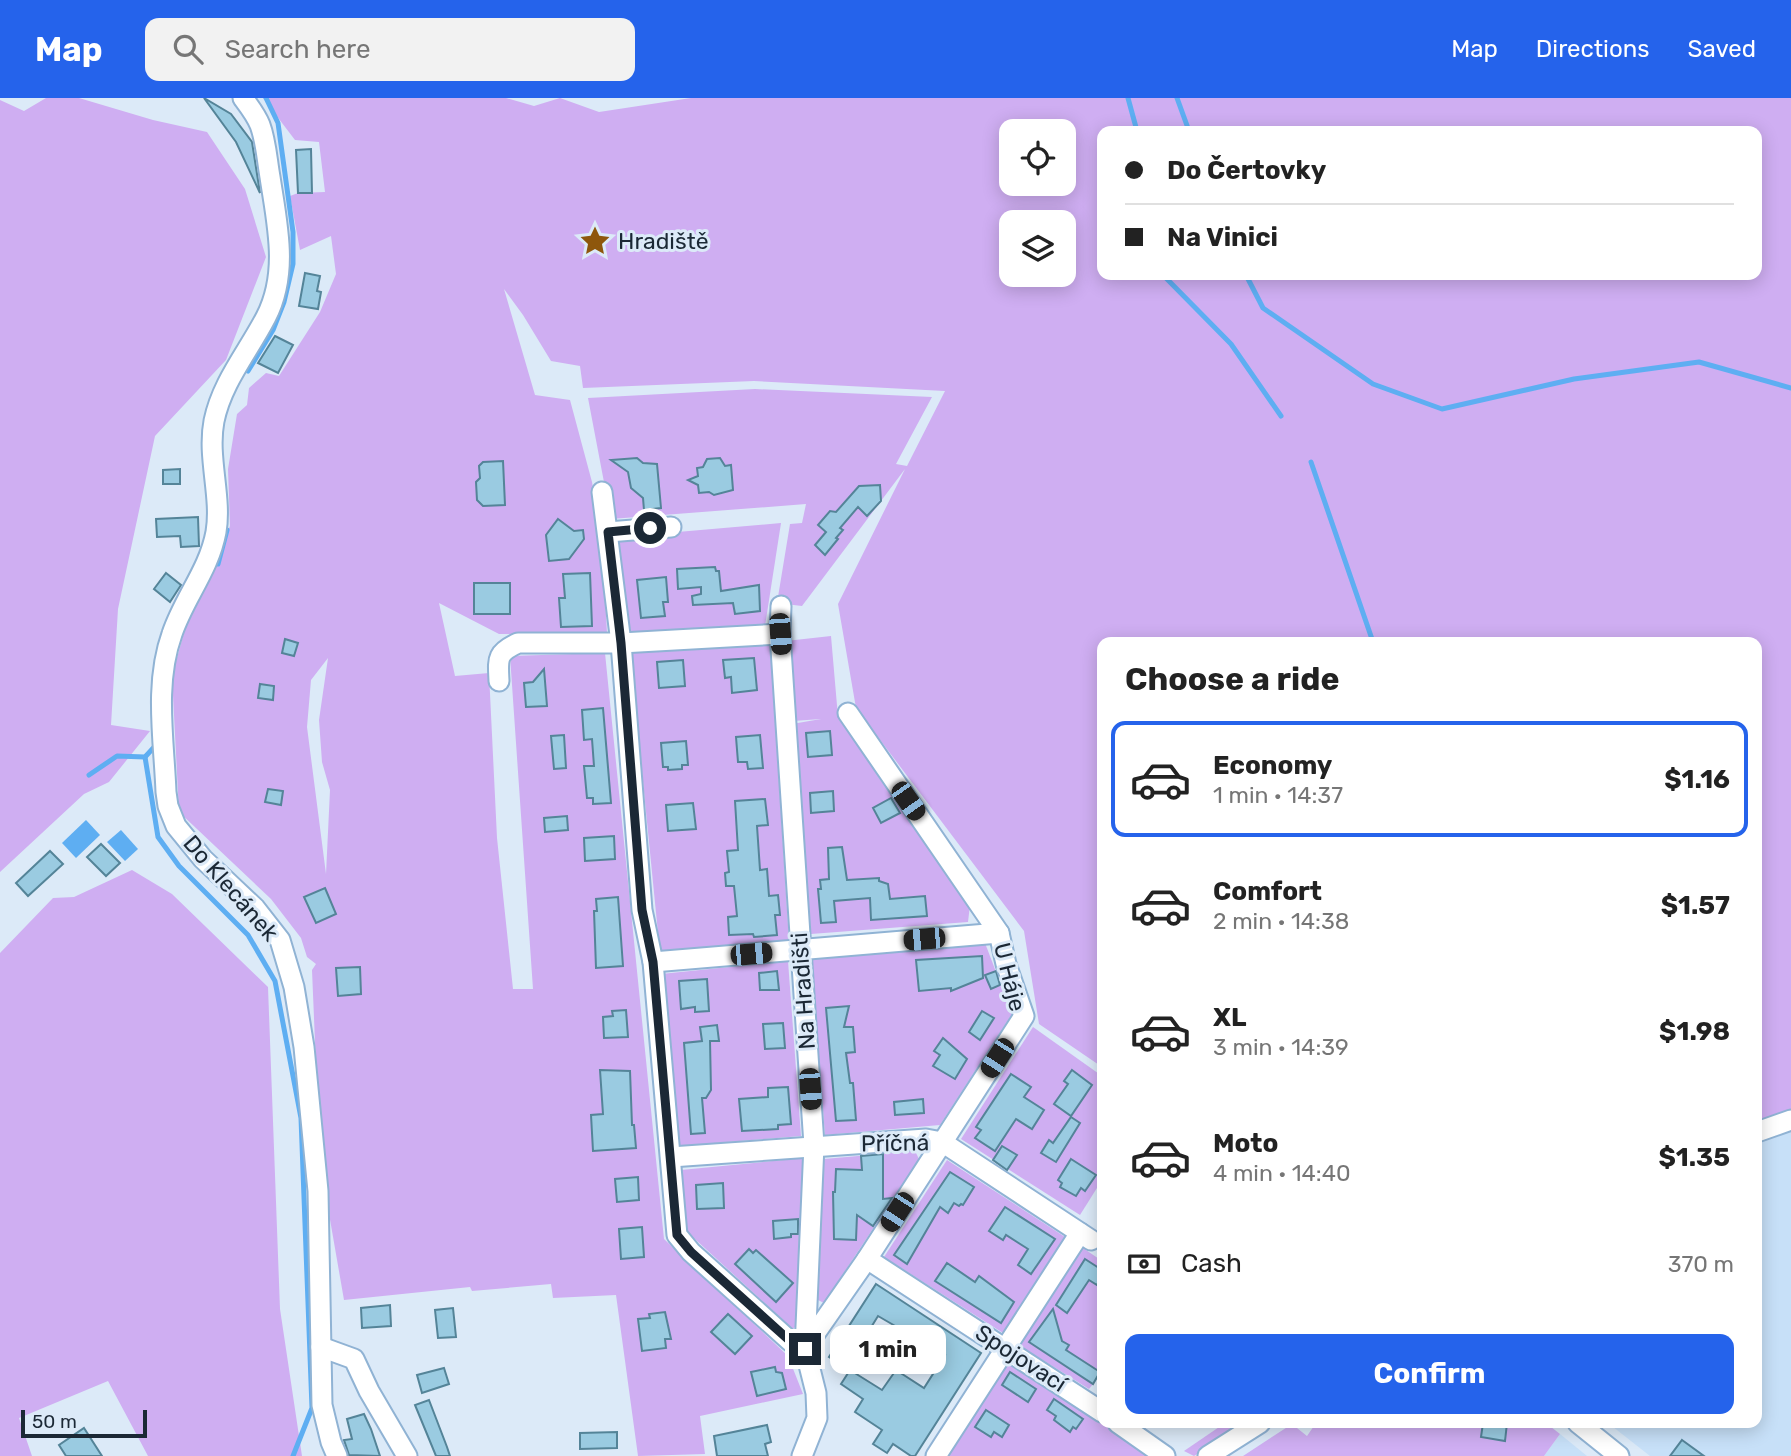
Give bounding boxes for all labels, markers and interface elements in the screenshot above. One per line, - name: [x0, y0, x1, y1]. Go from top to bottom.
- search box: [145, 18, 635, 81]
- text: Map: [35, 30, 103, 69]
- icon: search: [169, 30, 207, 68]
- text: Search here: [225, 34, 370, 65]
- text: Map: [1451, 35, 1498, 63]
- text: Directions: [1536, 35, 1649, 63]
- text: Saved: [1687, 35, 1756, 63]
- map controls: [999, 119, 1076, 287]
- button: locate: [999, 119, 1076, 196]
- text: Do Čertovky: [1167, 155, 1326, 186]
- button: layers: [999, 210, 1076, 287]
- text: Na Vinici: [1167, 222, 1278, 253]
- place icon: Hradiště: [578, 224, 612, 258]
- place label: Hradiště: [618, 227, 709, 255]
- route start: [634, 512, 666, 544]
- car: [769, 612, 792, 656]
- text: Choose a ride: [1125, 660, 1339, 698]
- icon: car: [1129, 748, 1192, 811]
- text: Economy: [1213, 750, 1332, 781]
- text: $1.16: [1664, 764, 1730, 795]
- car: [888, 778, 929, 824]
- text: 1 min · 14:37: [1213, 781, 1343, 809]
- street label: Do Klecánek: [177, 829, 285, 947]
- icon: car: [1129, 874, 1192, 937]
- text: Comfort: [1213, 876, 1322, 907]
- text: $1.57: [1661, 890, 1730, 921]
- text: 2 min · 14:38: [1213, 907, 1349, 935]
- car: [903, 927, 946, 951]
- street label: Na Hradišti: [785, 931, 821, 1051]
- street label: U Háje: [988, 940, 1032, 1014]
- car: [730, 942, 773, 966]
- icon: car: [1129, 1000, 1192, 1063]
- text: XL: [1213, 1002, 1246, 1033]
- text: $1.98: [1659, 1016, 1730, 1047]
- text: 3 min · 14:39: [1213, 1033, 1349, 1061]
- car: [977, 1035, 1018, 1081]
- car: [799, 1067, 822, 1111]
- icon: car: [1129, 1126, 1192, 1189]
- street label: Příčná: [861, 1128, 929, 1158]
- text: Moto: [1213, 1128, 1278, 1159]
- text: $1.35: [1658, 1142, 1730, 1173]
- text: 4 min · 14:40: [1213, 1159, 1351, 1187]
- car: [877, 1189, 918, 1235]
- icon: cash: [1125, 1245, 1163, 1283]
- text: Cash: [1181, 1248, 1242, 1279]
- text: 370 m: [1668, 1250, 1734, 1278]
- street label: Spojovací: [970, 1318, 1073, 1399]
- callout: 1 min: [830, 1324, 945, 1374]
- route end: [789, 1333, 821, 1365]
- button: Confirm: [1125, 1334, 1734, 1414]
- text: 1 min: [859, 1335, 917, 1363]
- scale bar: [21, 1407, 147, 1439]
- text: 50 m: [32, 1410, 77, 1433]

